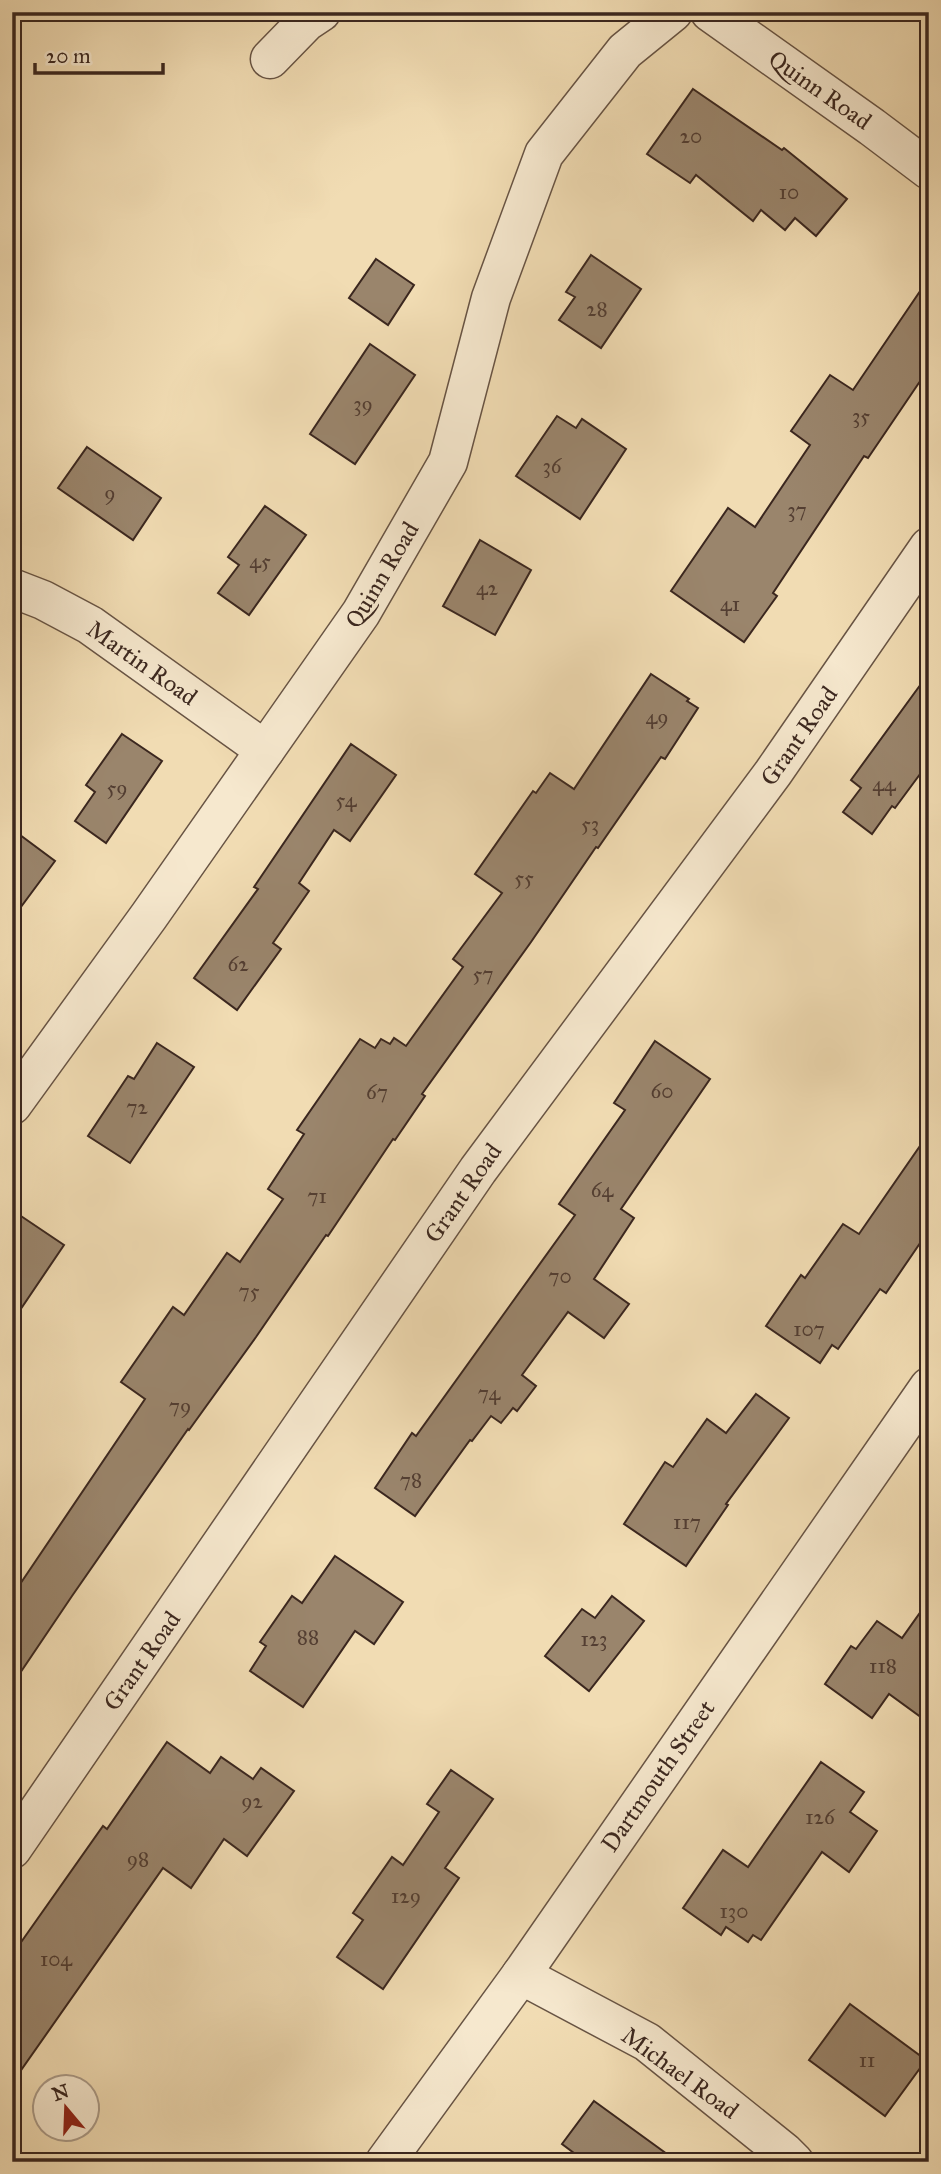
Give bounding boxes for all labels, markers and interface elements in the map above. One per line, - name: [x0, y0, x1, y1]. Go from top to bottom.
- scale bar: [35, 32, 163, 76]
- text: 20 m: [46, 43, 91, 69]
- street label: Quinn Road: [763, 44, 877, 136]
- house number: 20: [680, 123, 702, 149]
- house number: 10: [779, 179, 799, 205]
- house number: 28: [586, 296, 608, 322]
- house number: 39: [353, 391, 373, 417]
- house number: 35: [852, 403, 870, 429]
- house number: 36: [542, 453, 563, 479]
- house number: 9: [104, 480, 116, 506]
- house number: 37: [787, 497, 807, 523]
- street label: Quinn Road: [339, 516, 425, 634]
- house number: 45: [249, 548, 271, 574]
- house number: 42: [476, 575, 499, 601]
- house number: 41: [720, 591, 740, 617]
- street label: Martin Road: [81, 614, 203, 712]
- street label: Grant Road: [754, 681, 844, 791]
- house number: 49: [646, 704, 668, 730]
- house number: 44: [872, 771, 897, 797]
- house number: 59: [106, 775, 128, 801]
- house number: 54: [336, 787, 358, 813]
- house number: 53: [581, 811, 599, 837]
- house number: 55: [514, 865, 534, 891]
- house number: 62: [227, 951, 249, 977]
- house number: 57: [473, 961, 493, 987]
- house number: 60: [651, 1078, 674, 1104]
- house number: 67: [366, 1079, 388, 1105]
- house number: 72: [126, 1094, 148, 1120]
- street label: Grant Road: [418, 1138, 508, 1248]
- house number: 64: [591, 1177, 615, 1203]
- house number: 71: [307, 1183, 327, 1209]
- house number: 70: [548, 1263, 572, 1289]
- house number: 75: [239, 1278, 260, 1304]
- house number: 107: [793, 1316, 825, 1342]
- house number: 74: [478, 1380, 502, 1406]
- house number: 79: [169, 1393, 191, 1419]
- house number: 78: [400, 1467, 422, 1493]
- house number: 117: [673, 1509, 701, 1535]
- street label: Grant Road: [97, 1606, 187, 1716]
- house number: 88: [297, 1624, 319, 1650]
- house number: 123: [580, 1626, 608, 1652]
- house number: 118: [869, 1653, 897, 1679]
- street label: Dartmouth Street: [595, 1694, 722, 1858]
- house number: 92: [241, 1788, 263, 1814]
- house number: 126: [805, 1804, 836, 1830]
- house number: 98: [127, 1846, 149, 1872]
- house number: 129: [391, 1883, 421, 1909]
- house number: 130: [720, 1898, 748, 1924]
- house number: 104: [40, 1946, 73, 1972]
- street label: Michael Road: [616, 2020, 744, 2126]
- house number: 11: [859, 2047, 875, 2073]
- north arrow: [32, 2072, 102, 2142]
- text: N: [49, 2079, 72, 2106]

